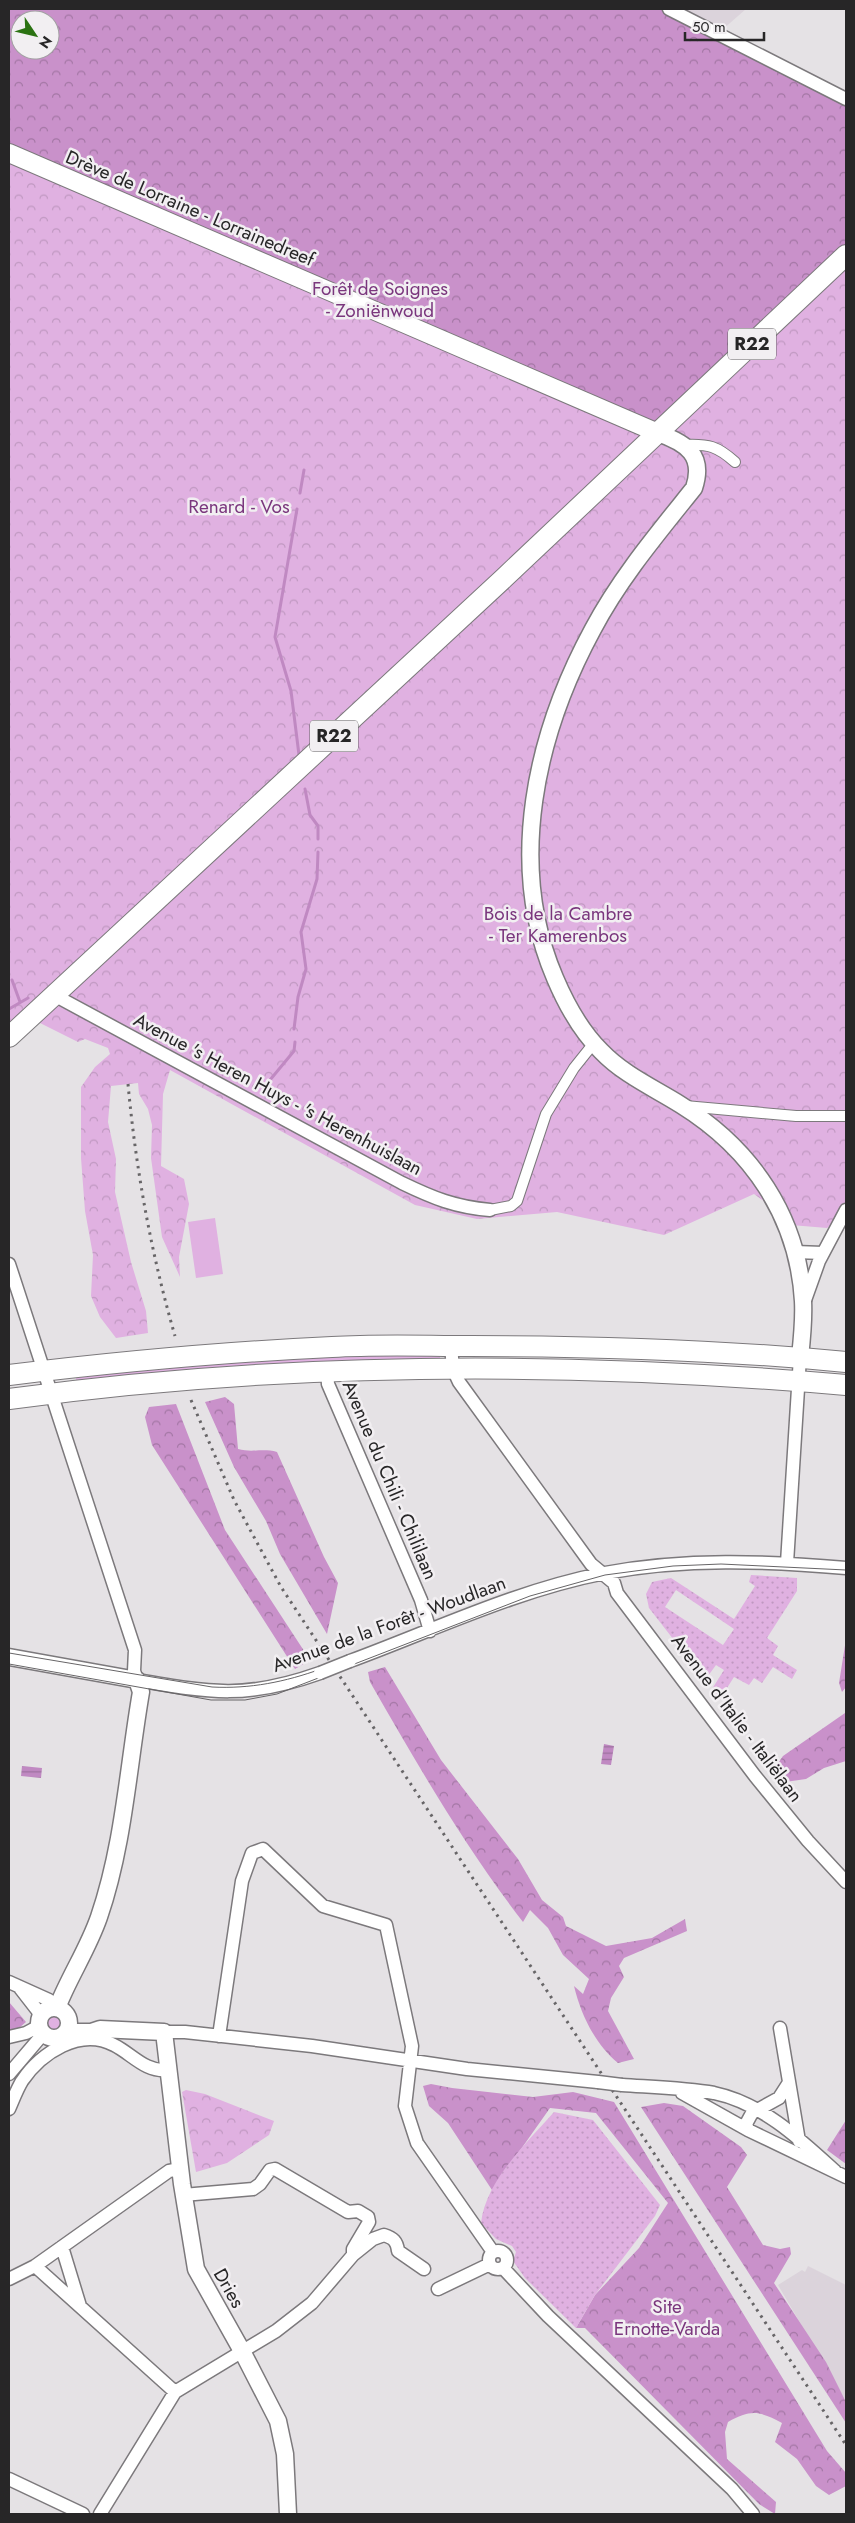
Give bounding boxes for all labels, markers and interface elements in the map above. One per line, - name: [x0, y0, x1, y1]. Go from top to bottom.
- north arrow: [10, 10, 60, 60]
- scale bar: [685, 10, 764, 42]
- text: 50 m: [692, 16, 726, 38]
- text: N: [34, 32, 57, 53]
- street label: Drève de Lorraine - Lorrainedreef: [61, 143, 319, 273]
- park label: Forêt de Soignes - Zoniënwoud: [312, 275, 448, 324]
- road number: R22: [728, 328, 776, 359]
- park label: Renard - Vos: [188, 493, 290, 520]
- road number: R22: [310, 720, 358, 751]
- park label: Bois de la Cambre - Ter Kamerenbos: [484, 900, 633, 949]
- street label: Avenue 's Heren Huys - 's Herenhuislaan: [129, 1006, 427, 1182]
- street label: Avenue du Chili - Chililaan: [336, 1376, 444, 1584]
- street label: Avenue de la Forêt - Woudlaan: [268, 1569, 510, 1679]
- street label: Avenue d'Italie - Italiëlaan: [665, 1628, 809, 1808]
- street label: Dries: [207, 2263, 251, 2313]
- park label: Site Ernotte-Varda: [614, 2293, 720, 2342]

